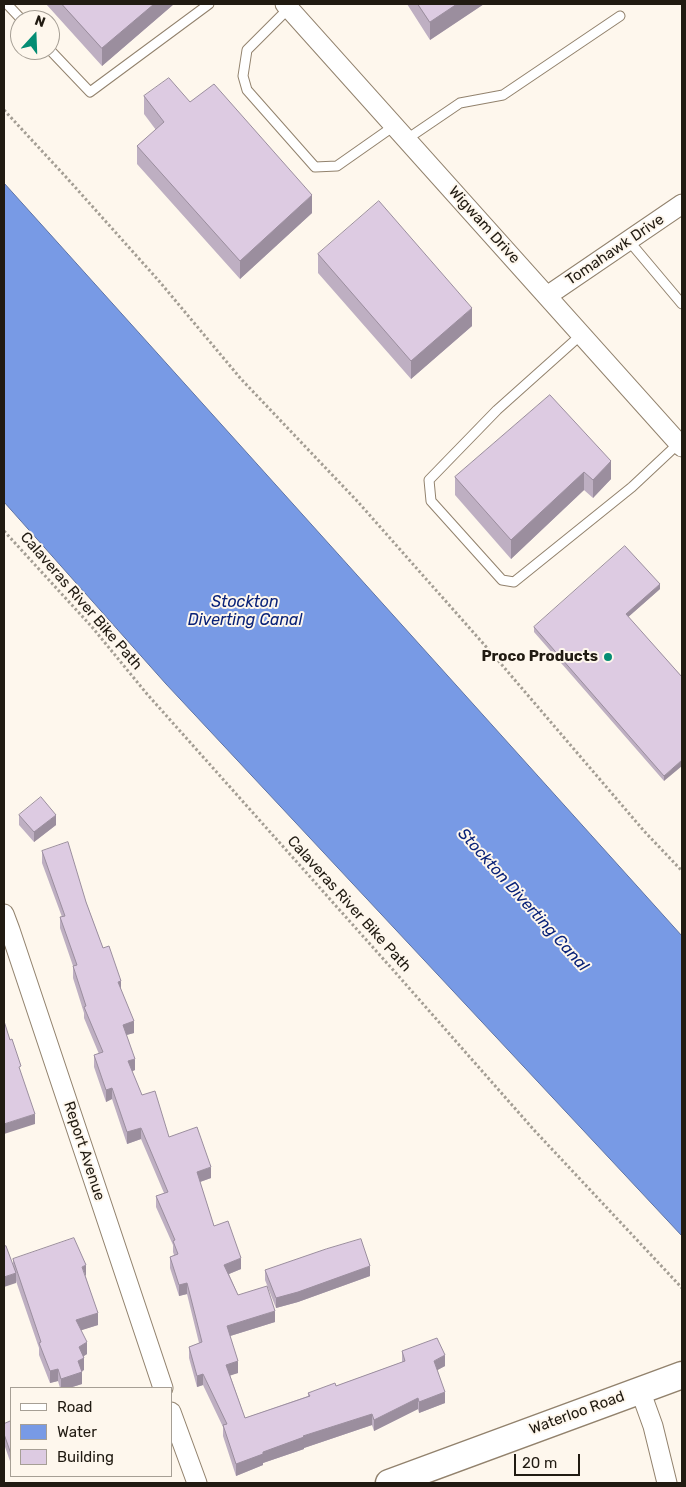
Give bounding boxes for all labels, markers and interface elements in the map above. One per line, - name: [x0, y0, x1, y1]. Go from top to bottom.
- north arrow: [10, 10, 60, 60]
- text: N: [32, 12, 48, 31]
- street label: Wigwam Drive: [445, 183, 523, 267]
- street label: Tomahawk Drive: [563, 211, 667, 289]
- street label: Calaveras River Bike Path: [16, 528, 146, 674]
- water label: Stockton Diverting Canal: [188, 592, 302, 630]
- place label: Proco Products: [481, 648, 598, 666]
- marker: Proco Products: [602, 651, 614, 663]
- water label: Stockton Diverting Canal: [454, 824, 592, 976]
- street label: Calaveras River Bike Path: [283, 832, 415, 976]
- street label: Report Avenue: [59, 1099, 109, 1203]
- legend: [10, 1387, 172, 1477]
- street label: Waterloo Road: [527, 1387, 627, 1439]
- text: Road: [57, 1398, 93, 1416]
- text: Water: [57, 1423, 97, 1441]
- scale bar: [516, 1444, 582, 1476]
- text: Building: [57, 1448, 114, 1466]
- text: 20 m: [522, 1454, 557, 1472]

